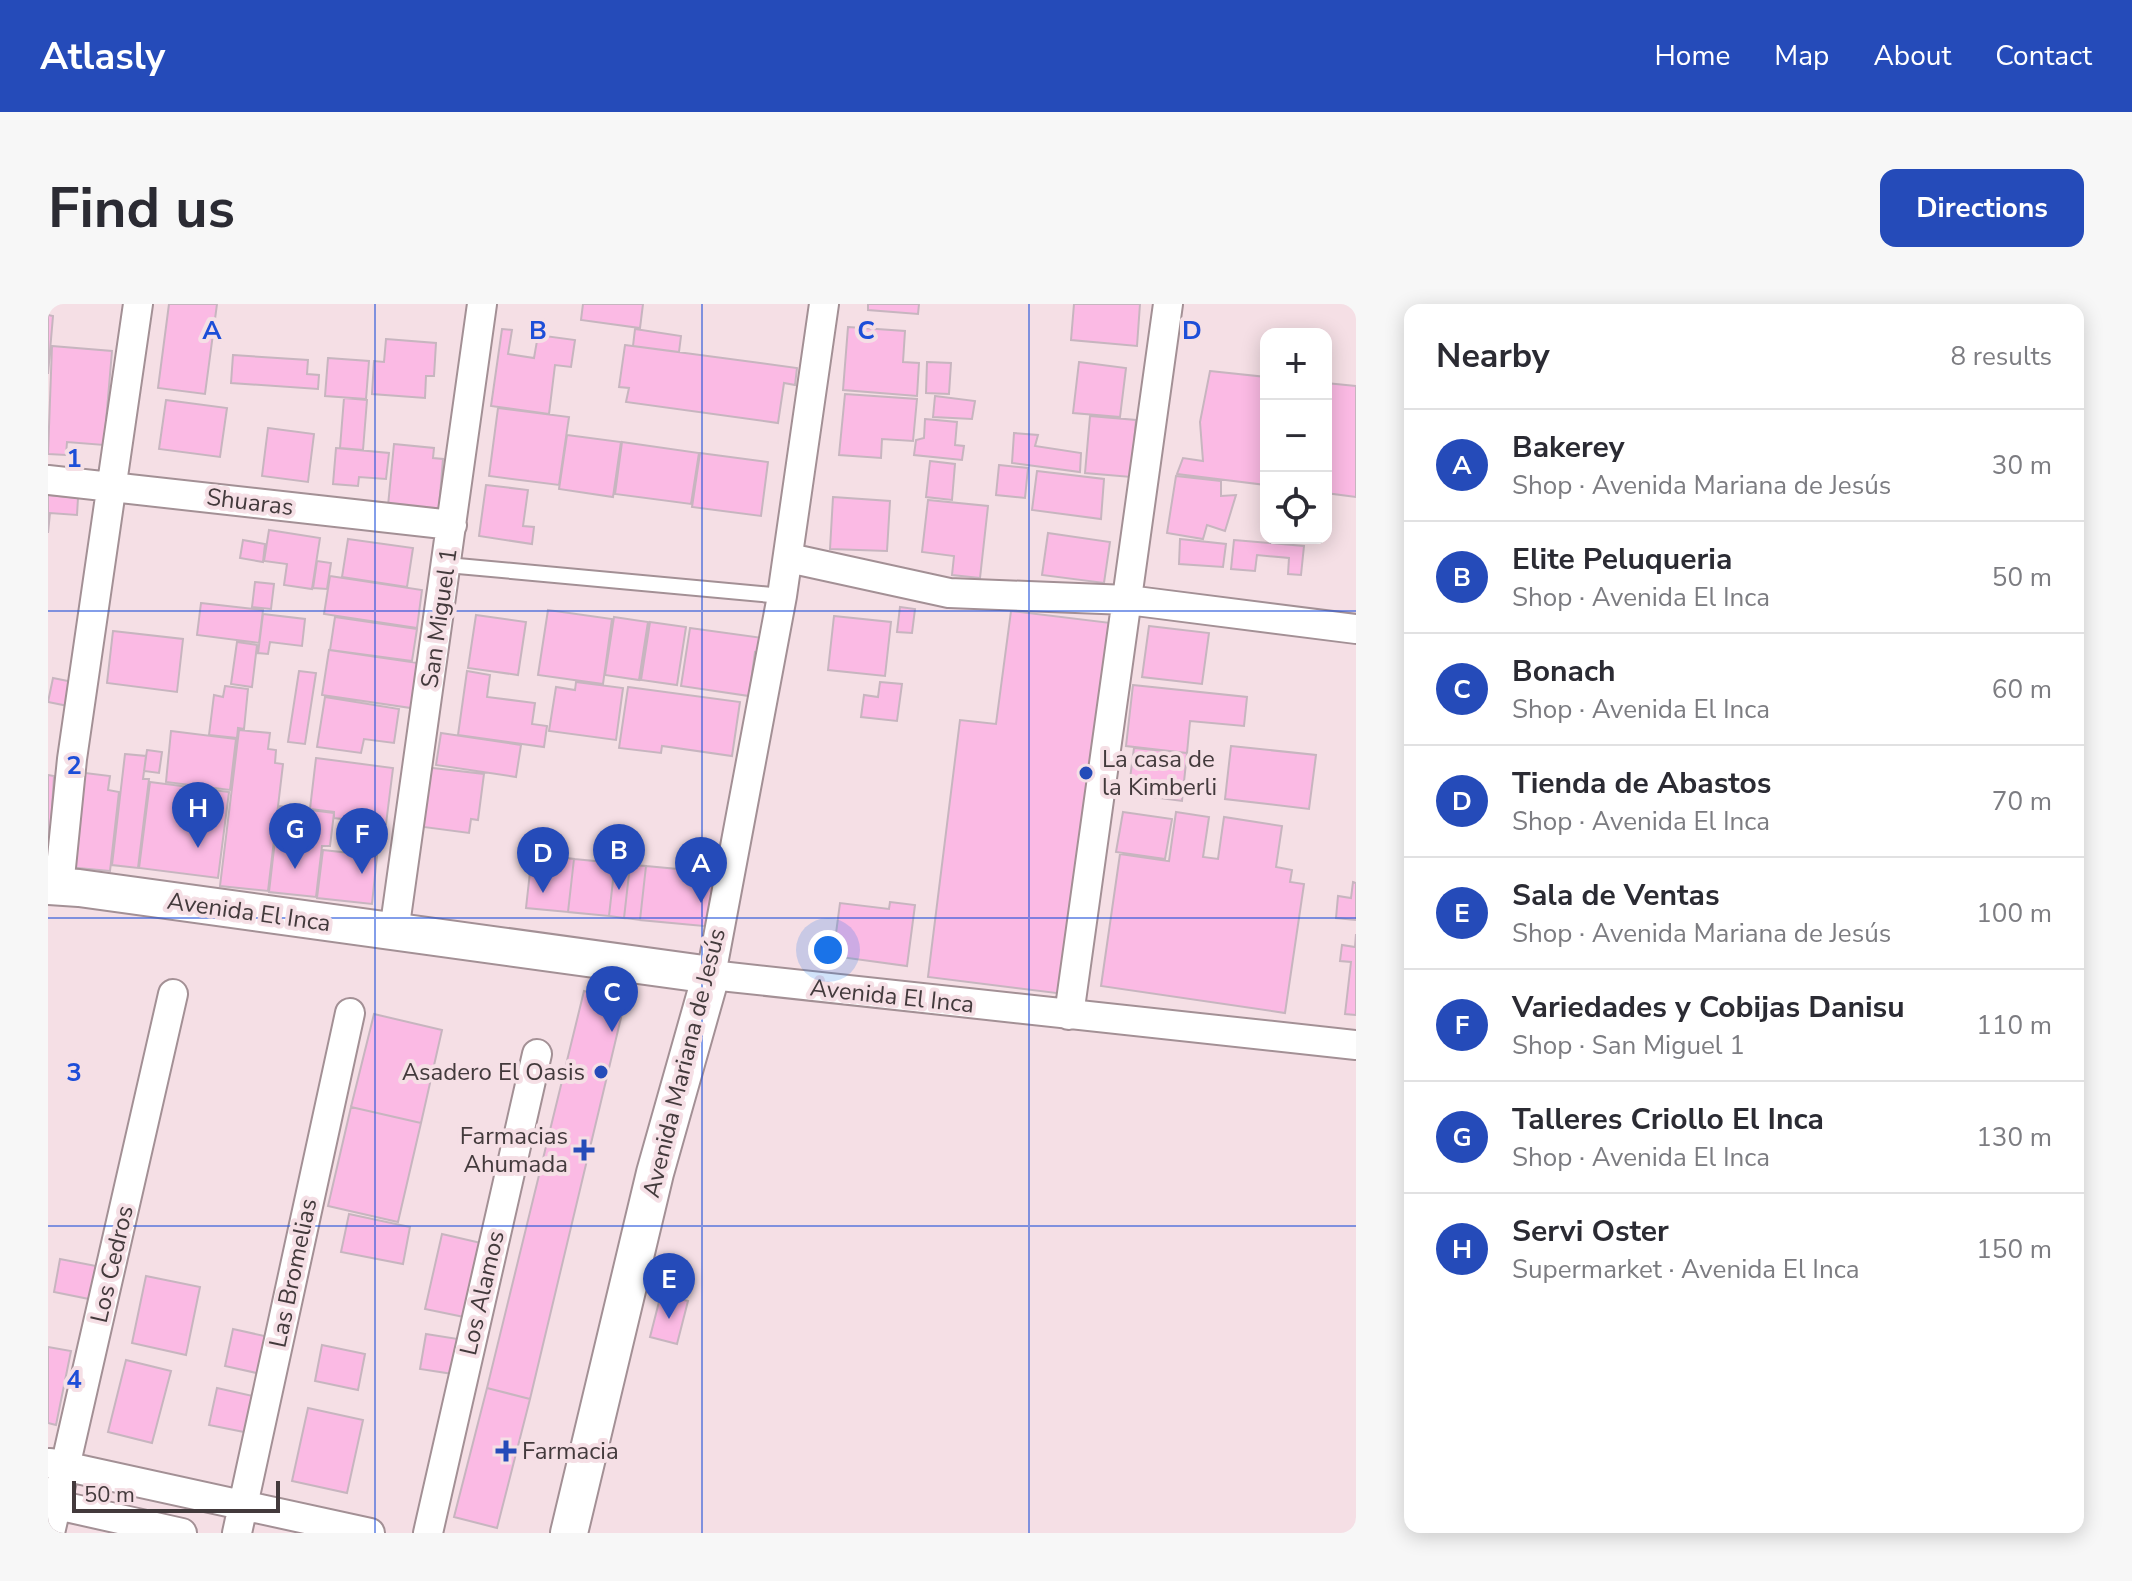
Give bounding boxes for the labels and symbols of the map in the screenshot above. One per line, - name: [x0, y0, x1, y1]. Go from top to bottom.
- text: A: [202, 313, 222, 348]
- text: B: [529, 313, 547, 348]
- text: C: [857, 313, 875, 348]
- text: D: [1182, 313, 1202, 348]
- text: 1: [66, 441, 82, 476]
- street label: Shuaras: [205, 481, 295, 523]
- street label: San Miguel 1: [413, 546, 465, 690]
- place label: La casa de la Kimberli: [1102, 743, 1217, 803]
- text: 2: [66, 748, 82, 783]
- marker: La casa de la Kimberli: [1077, 764, 1095, 782]
- pin: H: [172, 782, 224, 848]
- pin: G: [269, 803, 321, 869]
- pin: F: [336, 808, 388, 874]
- pin: B: [593, 824, 645, 890]
- pin: D: [517, 827, 569, 893]
- pin: A: [675, 837, 727, 903]
- street label: Avenida El Inca: [165, 885, 333, 939]
- street label: Avenida Mariana de Jesús: [635, 925, 733, 1201]
- your location: [808, 930, 848, 970]
- pin: C: [586, 966, 638, 1032]
- street label: Avenida El Inca: [808, 971, 976, 1021]
- text: 3: [66, 1055, 82, 1090]
- place label: Asadero El Oasis: [402, 1056, 585, 1088]
- marker: Asadero El Oasis: [592, 1063, 610, 1081]
- place label: Farmacias Ahumada: [460, 1120, 568, 1180]
- marker: Farmacias Ahumada: [575, 1141, 593, 1159]
- street label: Las Bromelias: [262, 1195, 324, 1351]
- street label: Los Cedros: [83, 1202, 141, 1326]
- street label: Los Alamos: [452, 1228, 512, 1358]
- pin: E: [643, 1253, 695, 1319]
- text: 4: [66, 1362, 82, 1397]
- place label: Farmacia: [522, 1435, 619, 1467]
- marker: Farmacia: [497, 1442, 515, 1460]
- scale bar: [72, 1477, 280, 1513]

